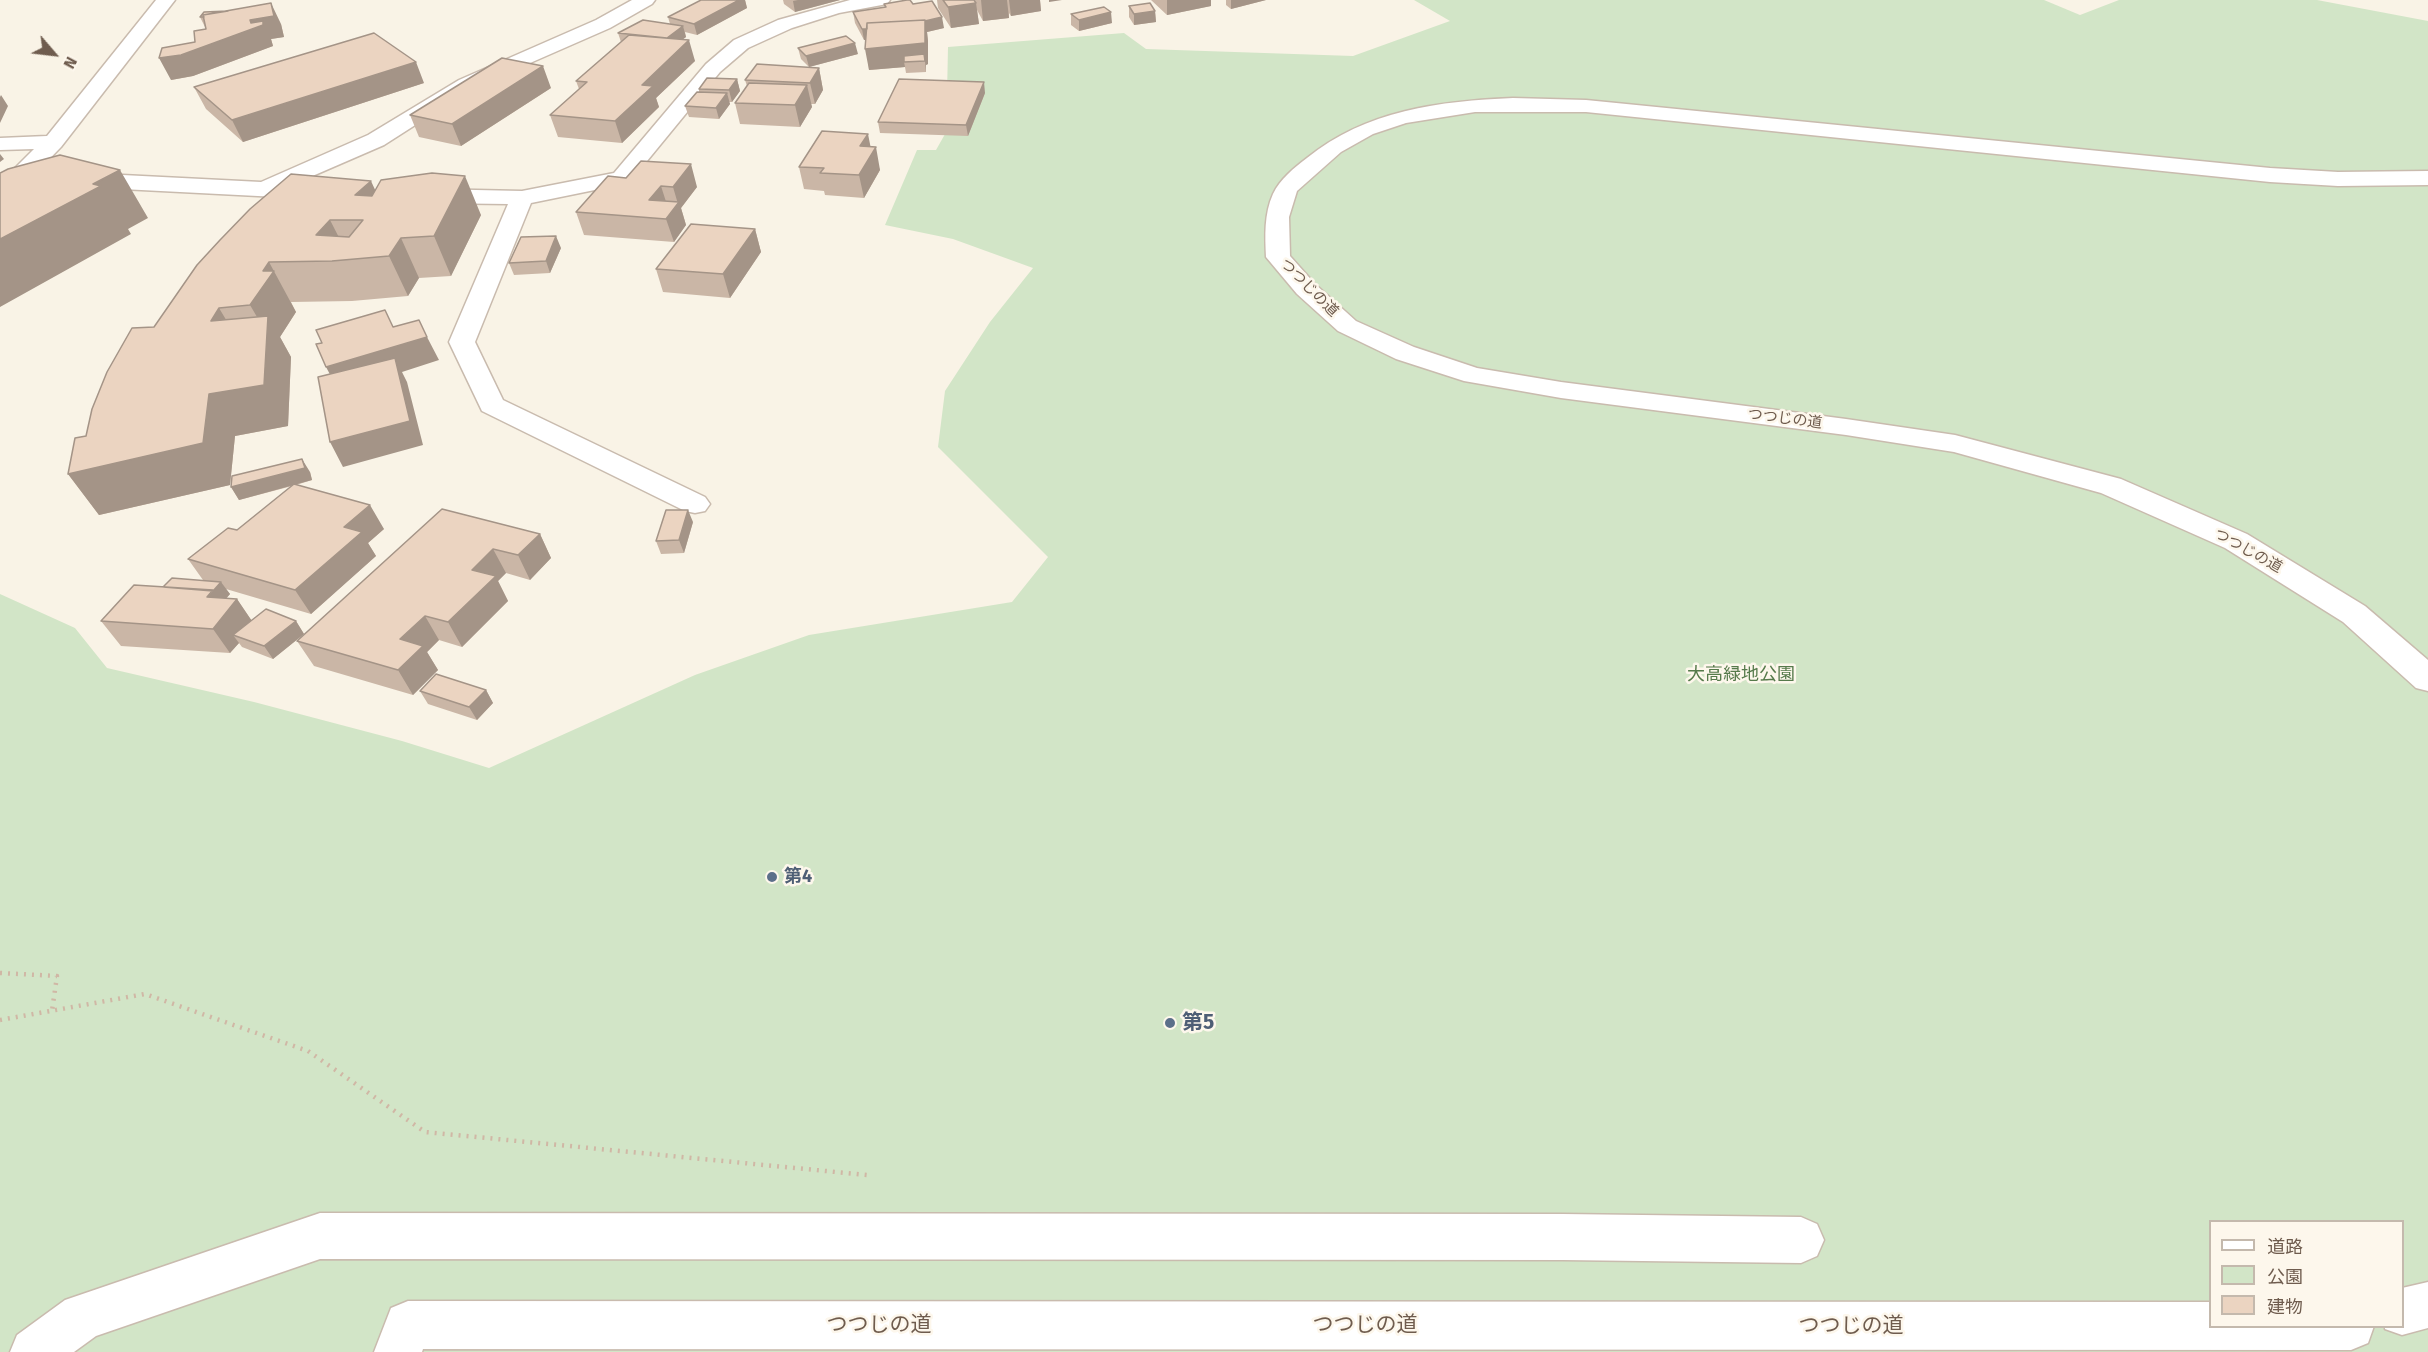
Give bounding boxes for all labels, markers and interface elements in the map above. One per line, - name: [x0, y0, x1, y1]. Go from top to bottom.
- north arrow: [24, 24, 84, 84]
- text: N: [59, 54, 81, 72]
- street label: つつじの道: [1276, 255, 1342, 321]
- street label: つつじの道: [1747, 405, 1823, 433]
- street label: つつじの道: [2211, 525, 2285, 577]
- park label: 大高緑地公園: [1687, 664, 1795, 686]
- place label: 第4: [784, 866, 812, 888]
- marker: 第4: [765, 870, 779, 884]
- place label: 第5: [1182, 1010, 1214, 1036]
- marker: 第5: [1163, 1016, 1177, 1030]
- legend: [2209, 1220, 2404, 1328]
- text: 道路: [2267, 1236, 2303, 1258]
- text: 公園: [2267, 1266, 2303, 1288]
- text: 建物: [2267, 1296, 2303, 1318]
- street label: つつじの道: [827, 1312, 931, 1338]
- street label: つつじの道: [1313, 1312, 1417, 1338]
- street label: つつじの道: [1799, 1313, 1903, 1339]

